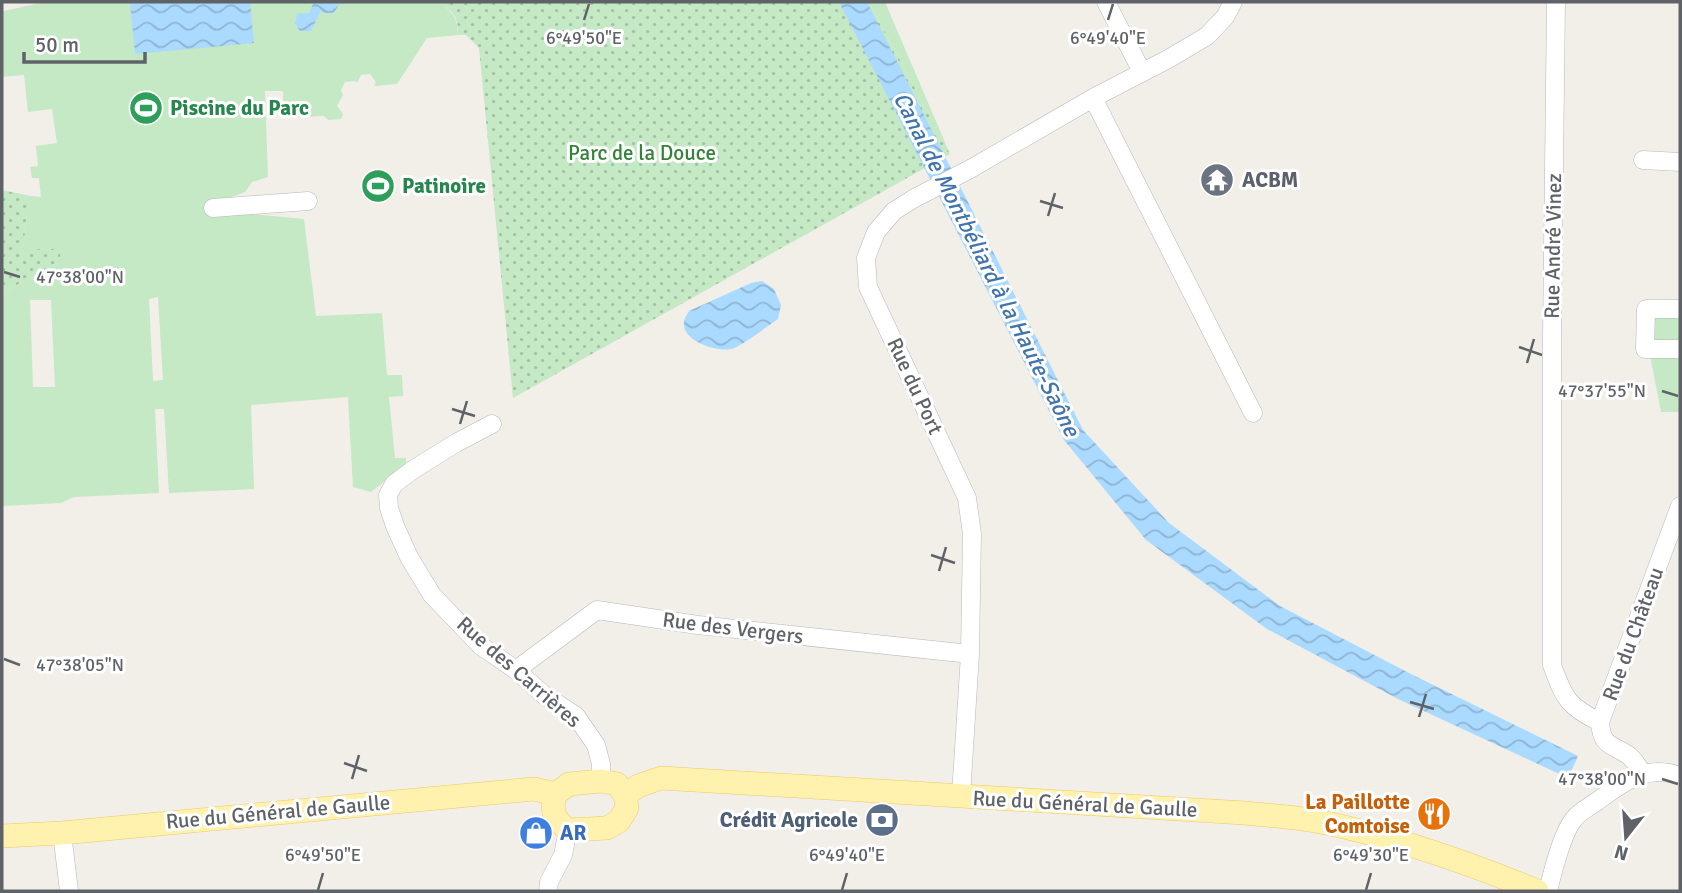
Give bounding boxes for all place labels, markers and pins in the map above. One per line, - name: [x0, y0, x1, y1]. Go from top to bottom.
- sports icon: Piscine du Parc: [127, 89, 165, 127]
- place label: Piscine du Parc: [170, 95, 309, 121]
- temple icon: ACBM: [1198, 161, 1236, 199]
- sports icon: Patinoire: [359, 167, 397, 205]
- place label: ACBM: [1242, 167, 1298, 193]
- place label: Patinoire: [402, 173, 486, 199]
- place label: La Paillotte Comtoise: [1305, 789, 1410, 839]
- restaurant icon: La Paillotte Comtoise: [1415, 795, 1453, 833]
- bank icon: Crédit Agricole: [863, 801, 901, 839]
- place label: Crédit Agricole: [720, 807, 858, 833]
- shop icon: AR: [517, 814, 555, 852]
- place label: AR: [560, 820, 586, 846]

